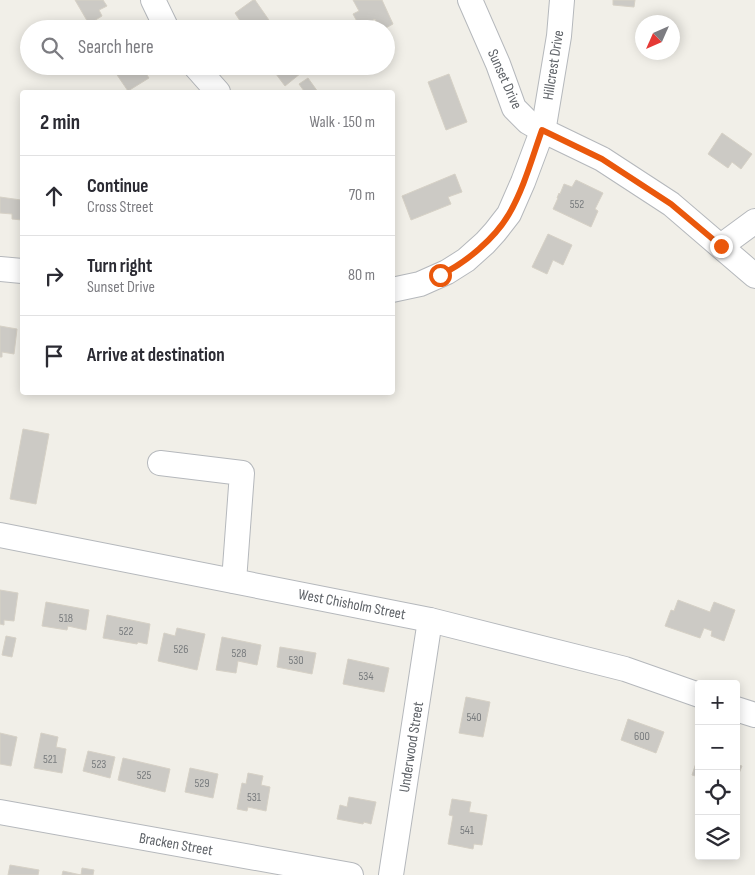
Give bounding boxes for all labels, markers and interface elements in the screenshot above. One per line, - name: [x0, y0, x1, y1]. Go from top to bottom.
- north arrow: [635, 15, 680, 60]
- search box: [20, 20, 395, 75]
- street label: Hillcrest Drive: [539, 29, 568, 101]
- icon: search: [38, 34, 66, 62]
- text: Search here: [78, 36, 154, 59]
- street label: Sunset Drive: [483, 46, 526, 112]
- text: 2 min: [40, 110, 80, 135]
- text: Walk · 150 m: [310, 113, 375, 132]
- text: Continue: [87, 175, 148, 198]
- icon: ahead: [40, 182, 68, 210]
- text: 70 m: [349, 186, 375, 205]
- house number: 552: [570, 197, 584, 212]
- text: Cross Street: [87, 198, 153, 217]
- route end: [710, 235, 733, 258]
- text: Turn right: [87, 255, 152, 278]
- icon: right: [40, 262, 68, 290]
- route start: [429, 264, 452, 287]
- text: 80 m: [348, 266, 375, 285]
- text: Sunset Drive: [87, 278, 155, 297]
- icon: arrive: [40, 342, 68, 370]
- text: Arrive at destination: [87, 344, 225, 367]
- street label: West Chisholm Street: [297, 585, 408, 624]
- house number: 518: [59, 611, 73, 626]
- house number: 522: [119, 624, 133, 639]
- house number: 526: [173, 642, 189, 657]
- house number: 528: [231, 646, 247, 661]
- house number: 530: [288, 653, 304, 668]
- house number: 534: [359, 669, 373, 684]
- map controls: [695, 680, 740, 860]
- button: +: [695, 680, 740, 725]
- street label: Underwood Street: [395, 700, 428, 794]
- house number: 540: [466, 710, 482, 725]
- button: −: [695, 725, 740, 770]
- house number: 600: [634, 729, 650, 744]
- house number: 521: [43, 752, 58, 767]
- house number: 523: [92, 757, 106, 772]
- house number: 525: [137, 768, 151, 783]
- button: locate: [695, 770, 740, 815]
- house number: 529: [194, 776, 210, 791]
- house number: 531: [247, 790, 262, 805]
- button: layers: [695, 815, 740, 860]
- house number: 541: [460, 823, 475, 838]
- street label: Bracken Street: [138, 829, 215, 860]

